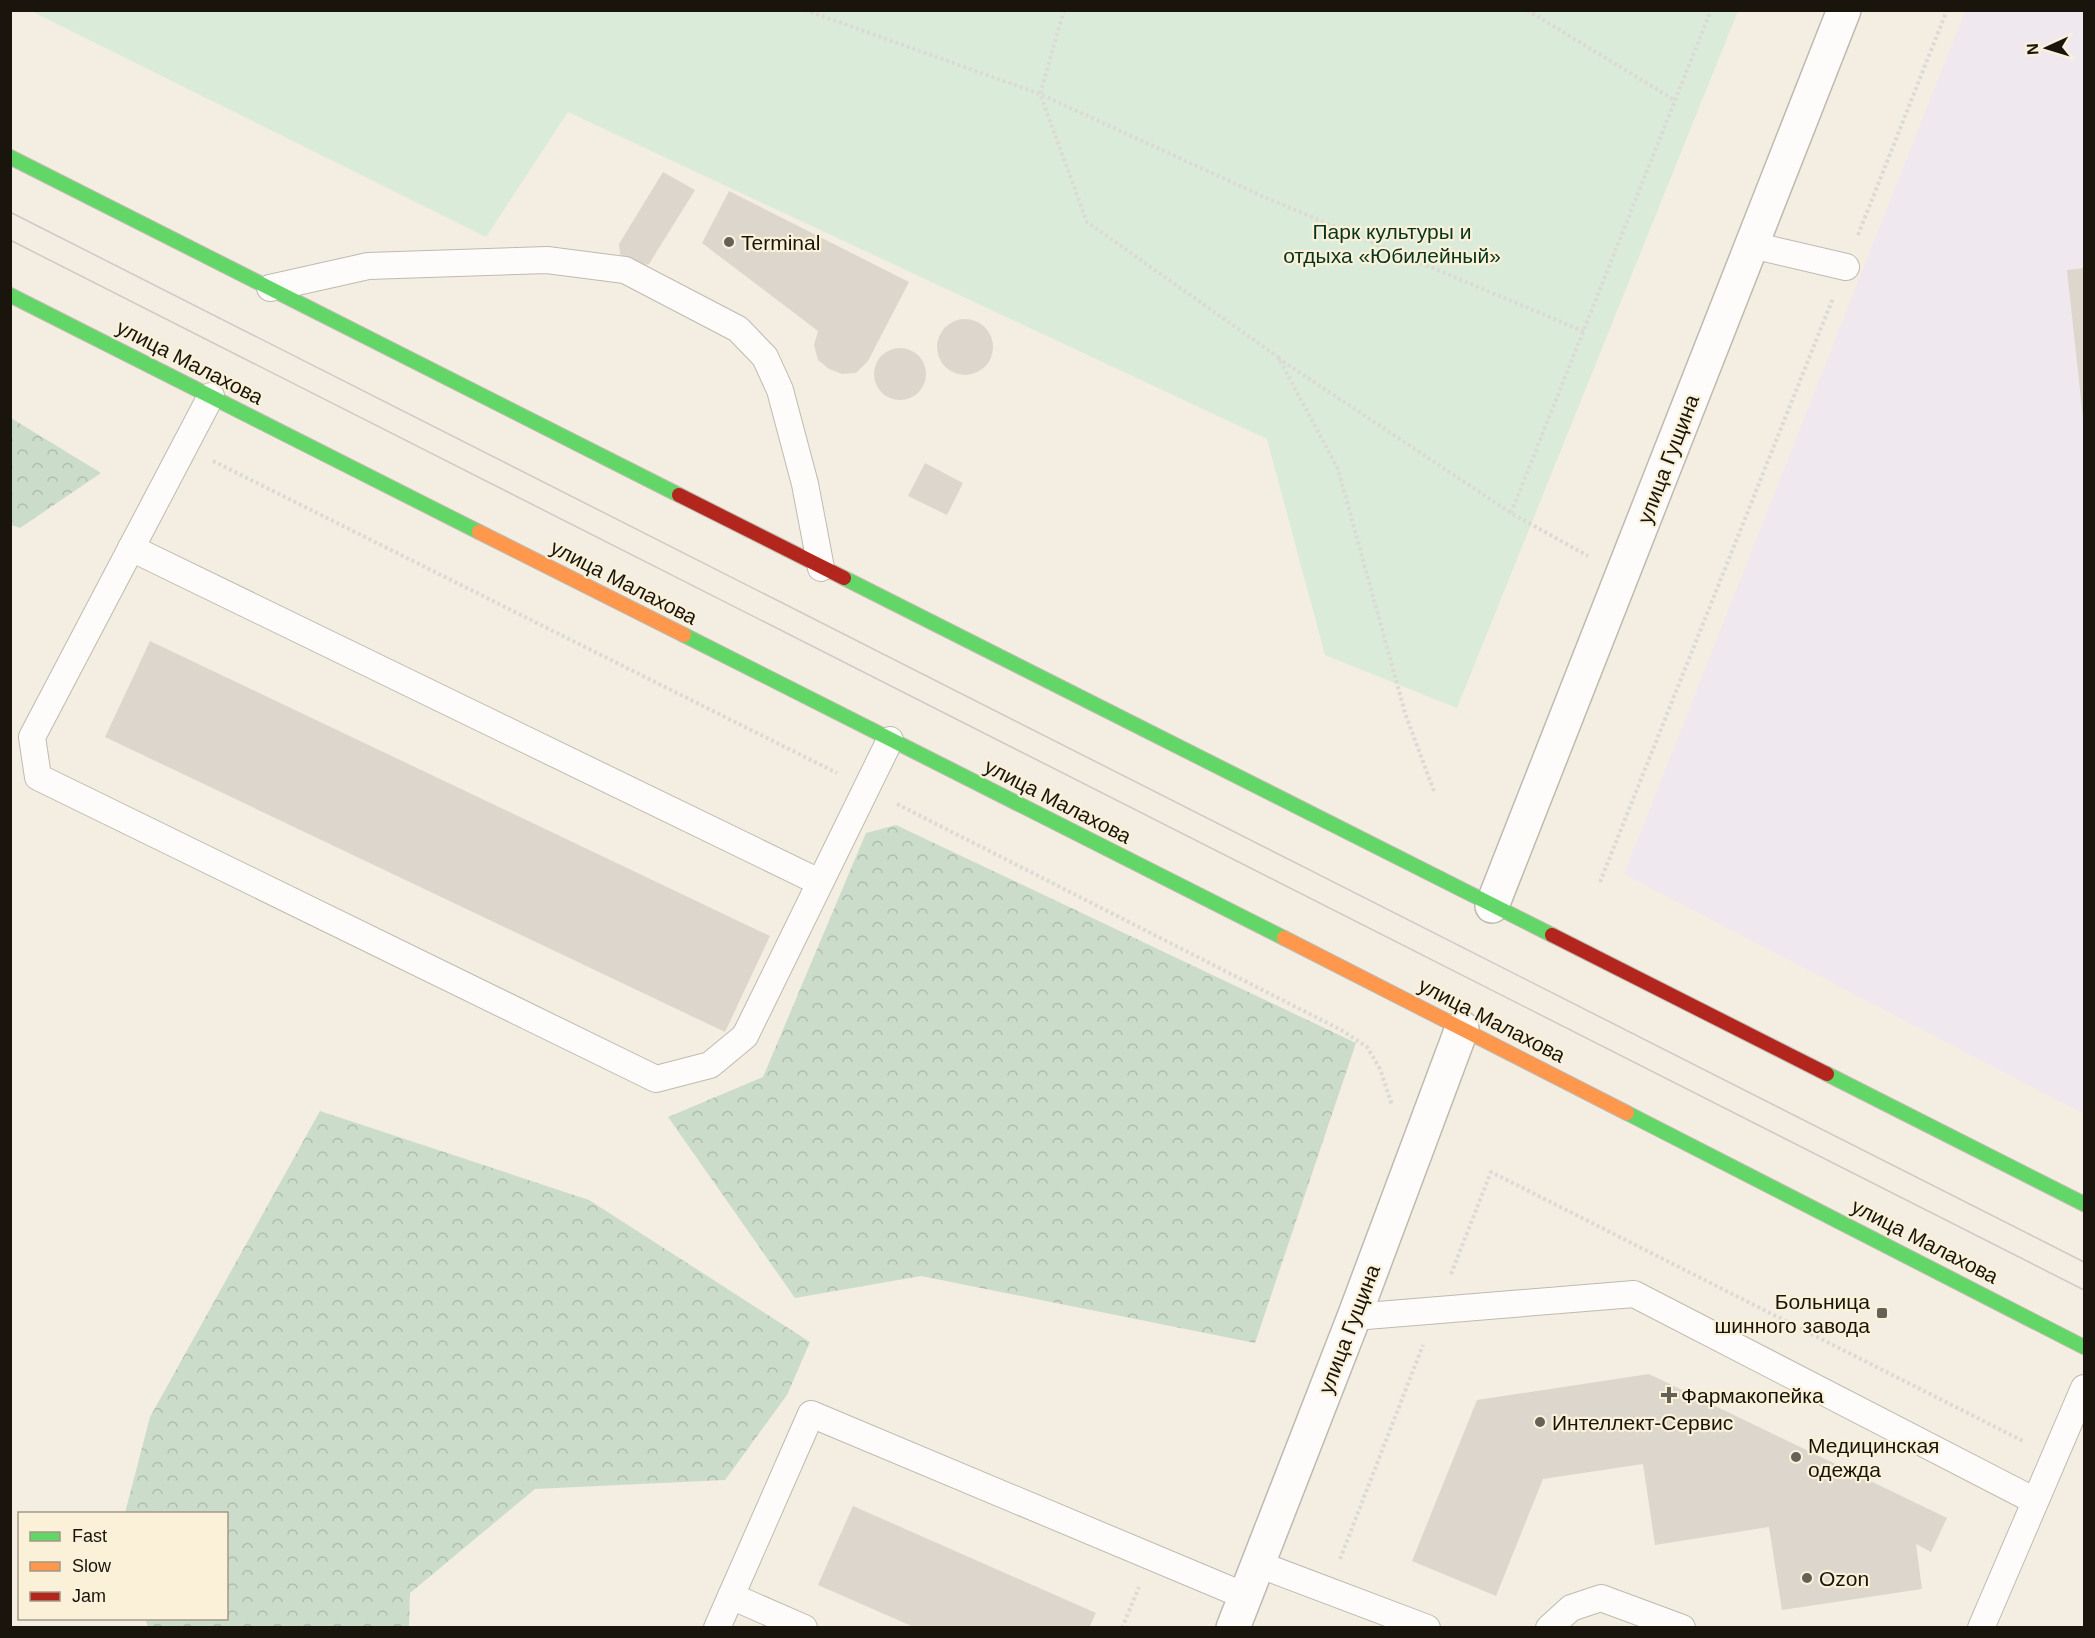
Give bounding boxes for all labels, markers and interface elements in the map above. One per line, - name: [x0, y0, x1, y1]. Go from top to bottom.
- north arrow: [2017, 18, 2077, 78]
- text: N: [2024, 43, 2041, 55]
- park label: Парк культуры и отдыха «Юбилейный»: [1283, 220, 1501, 267]
- place label: Terminal: [741, 231, 820, 254]
- marker: Terminal: [722, 235, 736, 249]
- street label: улица Малахова: [113, 315, 267, 409]
- street label: улица Гущина: [1633, 391, 1703, 527]
- street label: улица Малахова: [547, 535, 701, 629]
- street label: улица Малахова: [981, 754, 1135, 848]
- street label: улица Малахова: [1415, 973, 1569, 1067]
- street label: улица Малахова: [1848, 1194, 2002, 1288]
- street label: улица Гущина: [1314, 1261, 1384, 1397]
- place label: Больница шинного завода: [1714, 1290, 1870, 1337]
- marker: Больница шинного завода: [1875, 1306, 1889, 1320]
- place label: Фармакопейка: [1681, 1384, 1824, 1407]
- marker: Фармакопейка: [1662, 1388, 1676, 1402]
- place label: Интеллект-Сервис: [1552, 1411, 1733, 1434]
- marker: Интеллект-Сервис: [1533, 1415, 1547, 1429]
- place label: Медицинская одежда: [1808, 1434, 1940, 1481]
- marker: Медицинская одежда: [1789, 1450, 1803, 1464]
- legend: [18, 1512, 228, 1620]
- text: Fast: [72, 1526, 107, 1546]
- text: Slow: [72, 1556, 112, 1576]
- place label: Ozon: [1819, 1567, 1869, 1590]
- marker: Ozon: [1800, 1571, 1814, 1585]
- text: Jam: [72, 1586, 106, 1606]

